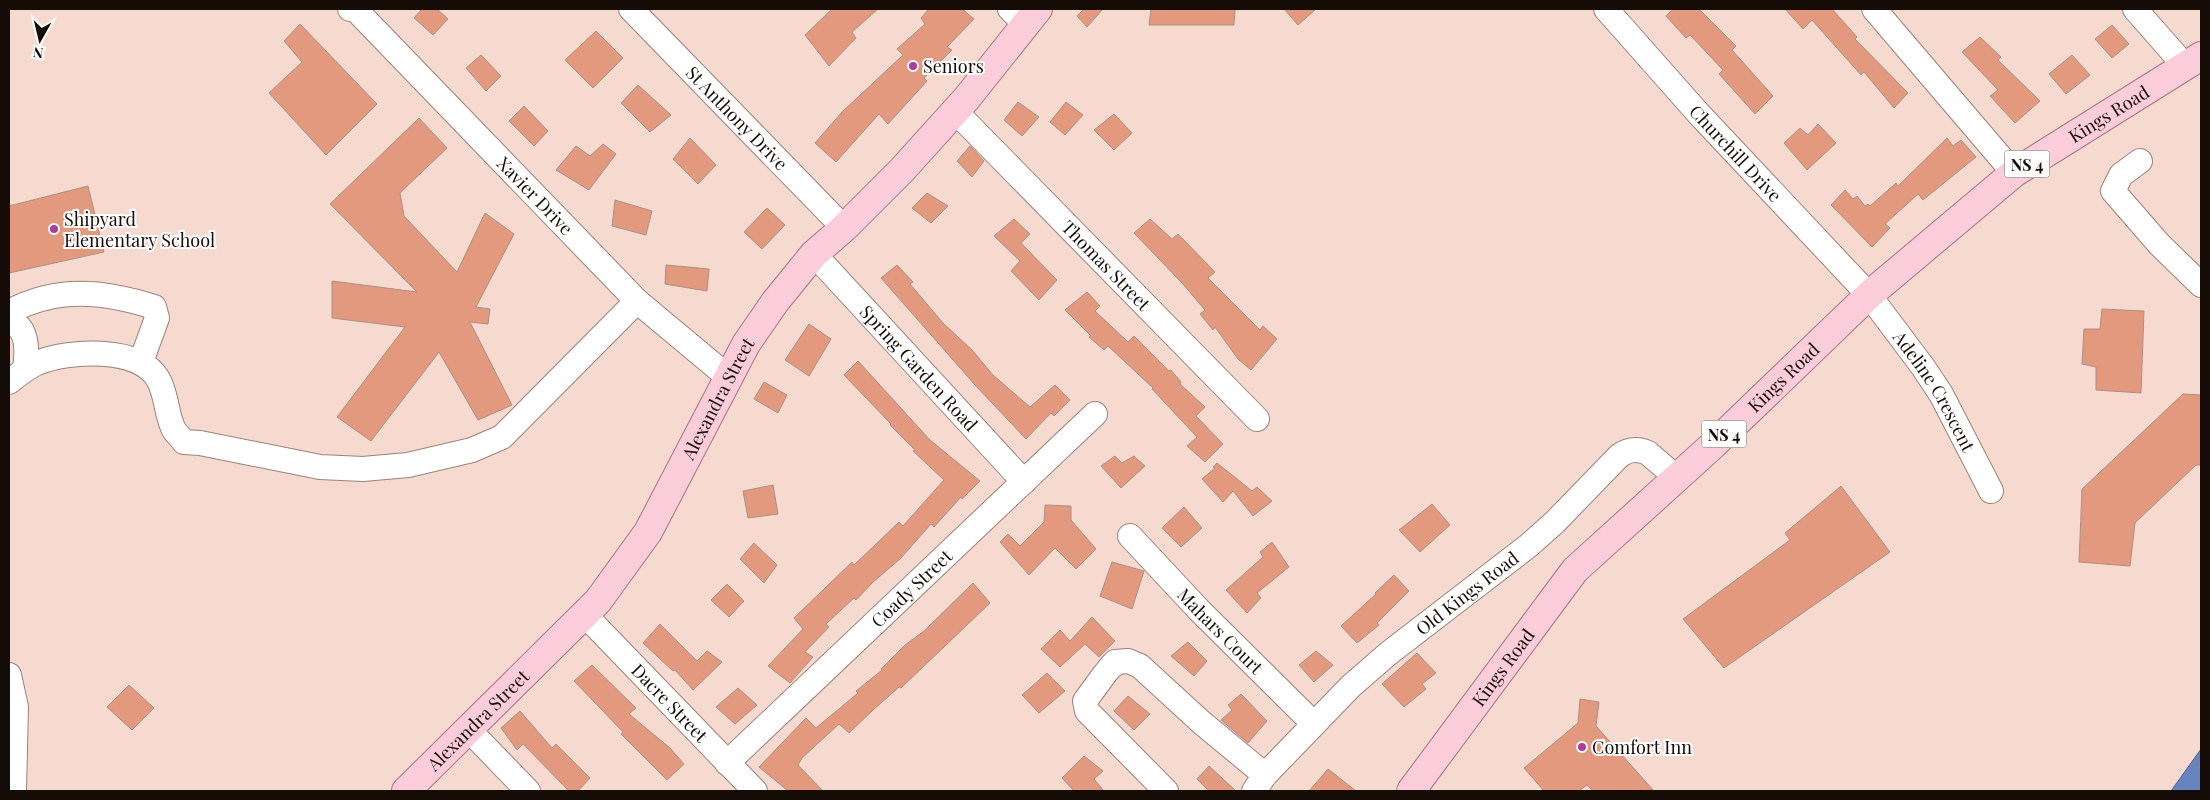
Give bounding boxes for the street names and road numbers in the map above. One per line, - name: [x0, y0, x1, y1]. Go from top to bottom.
- street label: St Anthony Drive: [681, 61, 793, 175]
- street label: Kings Road: [2064, 79, 2154, 148]
- street label: Churchill Drive: [1684, 100, 1787, 207]
- road number: NS 4: [2004, 150, 2050, 178]
- street label: Xavier Drive: [492, 151, 578, 240]
- street label: Thomas Street: [1057, 215, 1156, 316]
- street label: Spring Garden Road: [855, 300, 983, 437]
- street label: Adeline Crescent: [1887, 325, 1981, 456]
- street label: Alexandra Street: [676, 332, 760, 464]
- street label: Kings Road: [1742, 337, 1825, 417]
- road number: NS 4: [1702, 420, 1746, 448]
- street label: Coady Street: [866, 544, 957, 632]
- street label: Old Kings Road: [1411, 545, 1524, 640]
- street label: Mahars Court: [1172, 583, 1269, 679]
- street label: Kings Road: [1466, 623, 1540, 711]
- street label: Dacre Street: [626, 658, 714, 748]
- street label: Alexandra Street: [421, 664, 534, 776]

